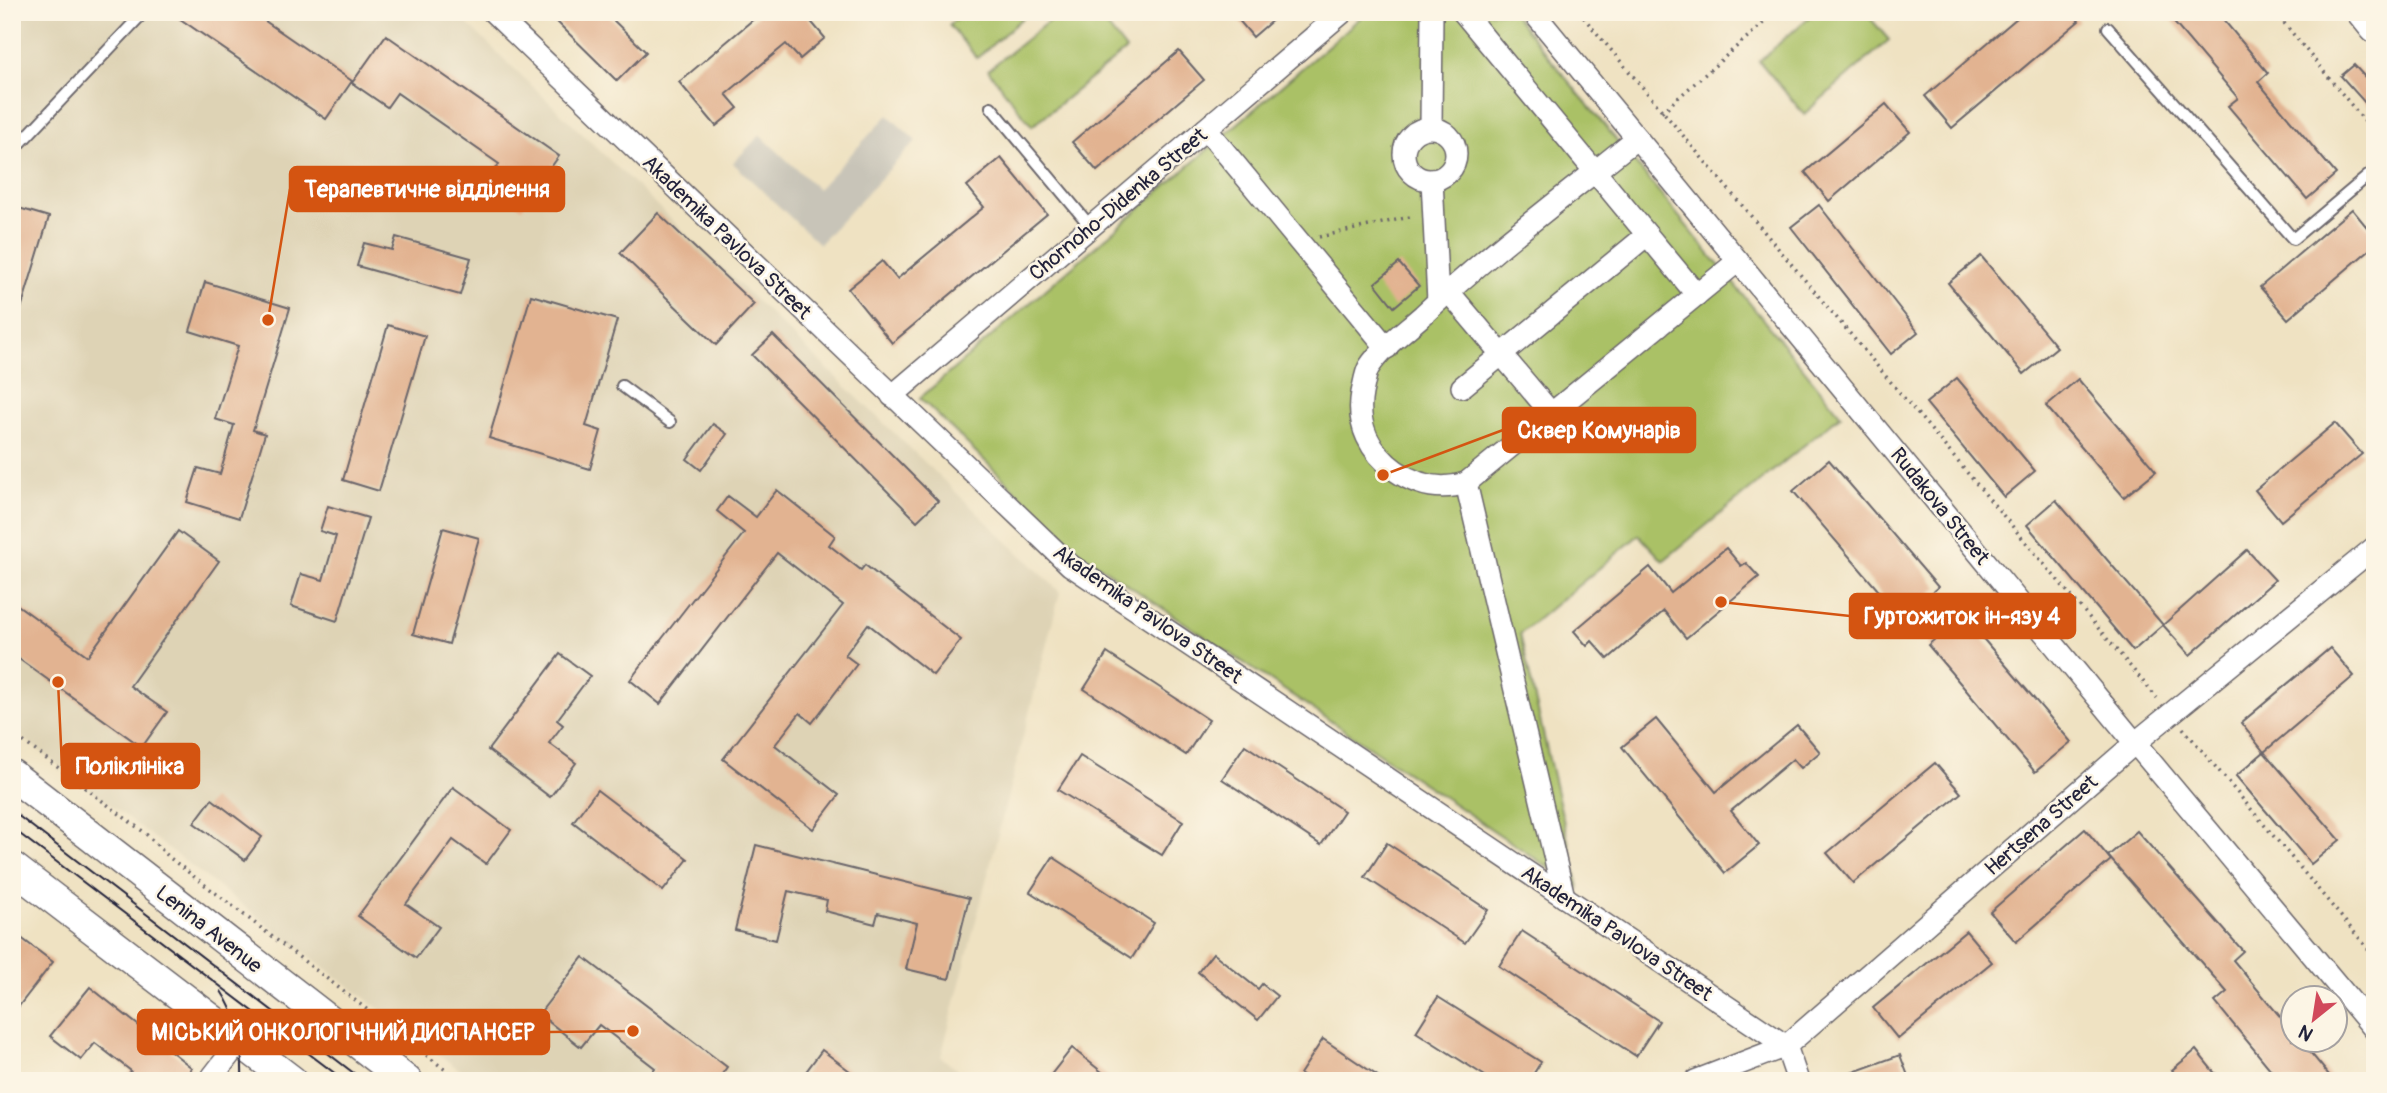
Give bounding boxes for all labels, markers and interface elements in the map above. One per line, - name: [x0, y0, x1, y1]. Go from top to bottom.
- street label: Chornoho-Didenka Street: [1024, 122, 1213, 287]
- street label: Akademika Pavlova Street: [636, 149, 817, 326]
- callout: Терапевтичне відділення: [290, 167, 564, 211]
- text: Терапевтичне відділення: [303, 175, 550, 204]
- callout: Сквер Комунарів: [1503, 408, 1695, 452]
- text: Сквер Комунарів: [1517, 416, 1681, 445]
- street label: Rudakova Street: [1884, 442, 1996, 571]
- street label: Akademika Pavlova Street: [1048, 539, 1248, 690]
- callout: Гуртожиток ін-язу 4: [1850, 594, 2075, 638]
- text: Гуртожиток ін-язу 4: [1864, 602, 2061, 631]
- callout: Поліклініка: [62, 744, 199, 788]
- text: Поліклініка: [76, 752, 185, 781]
- street label: Hertsena Street: [1979, 769, 2104, 882]
- street label: Akademika Pavlova Street: [1516, 859, 1718, 1008]
- street label: Lenina Avenue: [150, 879, 268, 980]
- north arrow: [2278, 984, 2348, 1054]
- callout: МІСЬКИЙ ОНКОЛОГІЧНИЙ ДИСПАНСЕР: [138, 1010, 549, 1054]
- text: МІСЬКИЙ ОНКОЛОГІЧНИЙ ДИСПАНСЕР: [151, 1018, 535, 1047]
- text: N: [2294, 1019, 2318, 1046]

